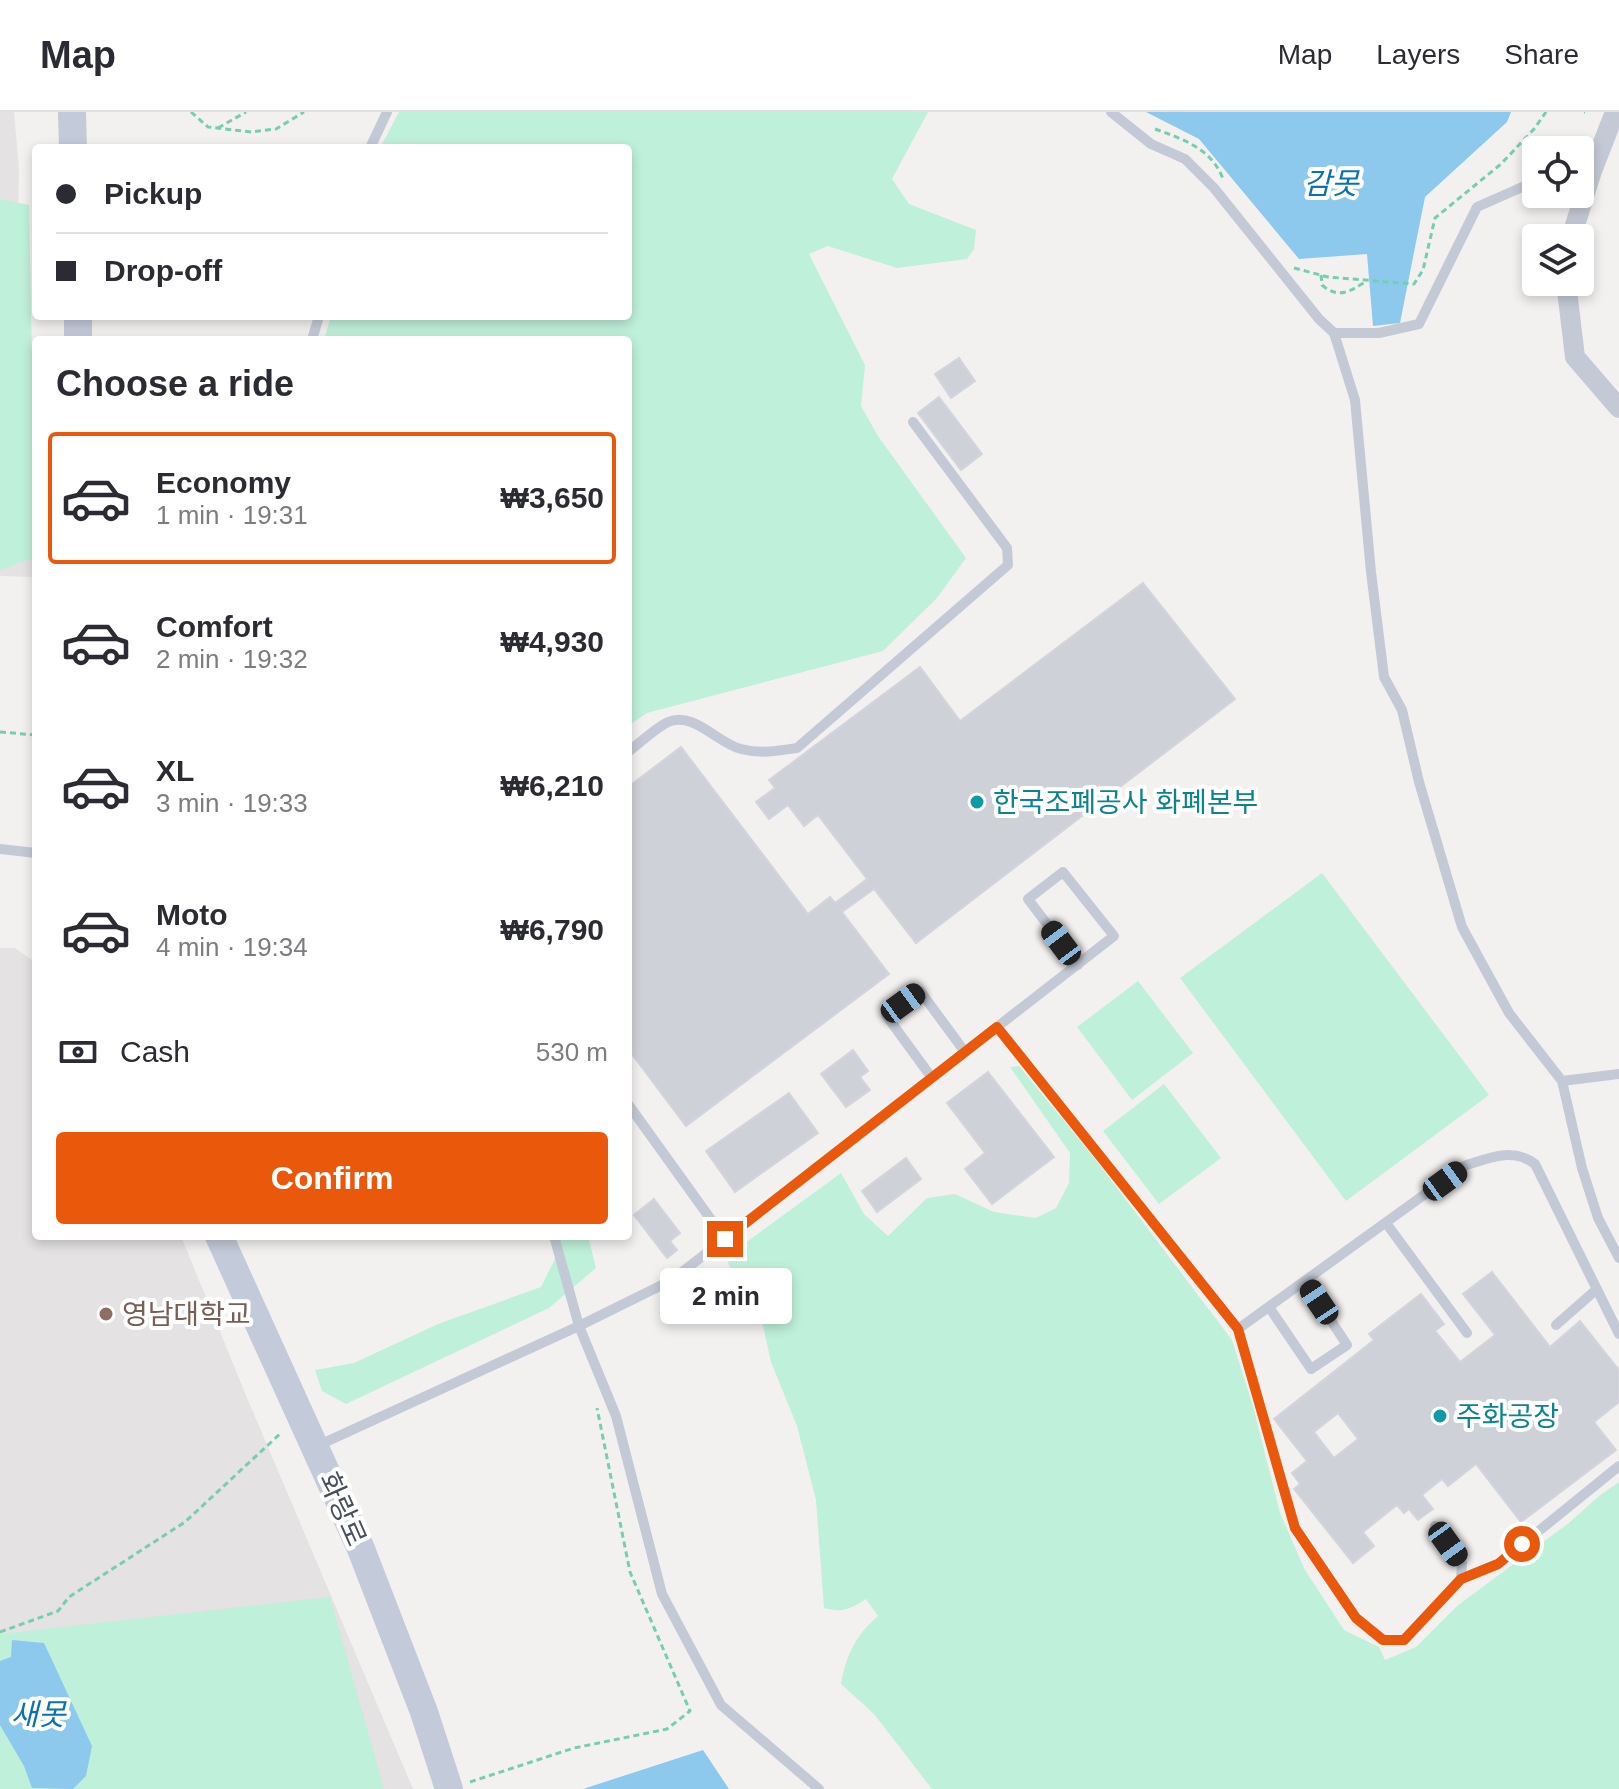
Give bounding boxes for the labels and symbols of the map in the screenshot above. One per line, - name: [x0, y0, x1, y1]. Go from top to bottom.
- water label: 감못: [1303, 167, 1360, 200]
- place label: 한국조폐공사 화폐본부: [993, 787, 1258, 818]
- marker: 한국조폐공사 화폐본부: [968, 793, 986, 811]
- car: [1037, 917, 1085, 969]
- car: [877, 979, 929, 1027]
- car: [1419, 1157, 1471, 1205]
- route end: [707, 1221, 743, 1257]
- callout: 2 min: [659, 1267, 791, 1323]
- car: [1296, 1275, 1342, 1329]
- place label: 영남대학교: [122, 1299, 251, 1330]
- marker: 영남대학교: [97, 1305, 115, 1323]
- place label: 주화공장: [1456, 1401, 1559, 1432]
- marker: 주화공장: [1431, 1407, 1449, 1425]
- street label: 화랑로: [313, 1468, 372, 1551]
- car: [1424, 1518, 1472, 1570]
- route start: [1504, 1526, 1540, 1562]
- water label: 새못: [10, 1698, 67, 1731]

